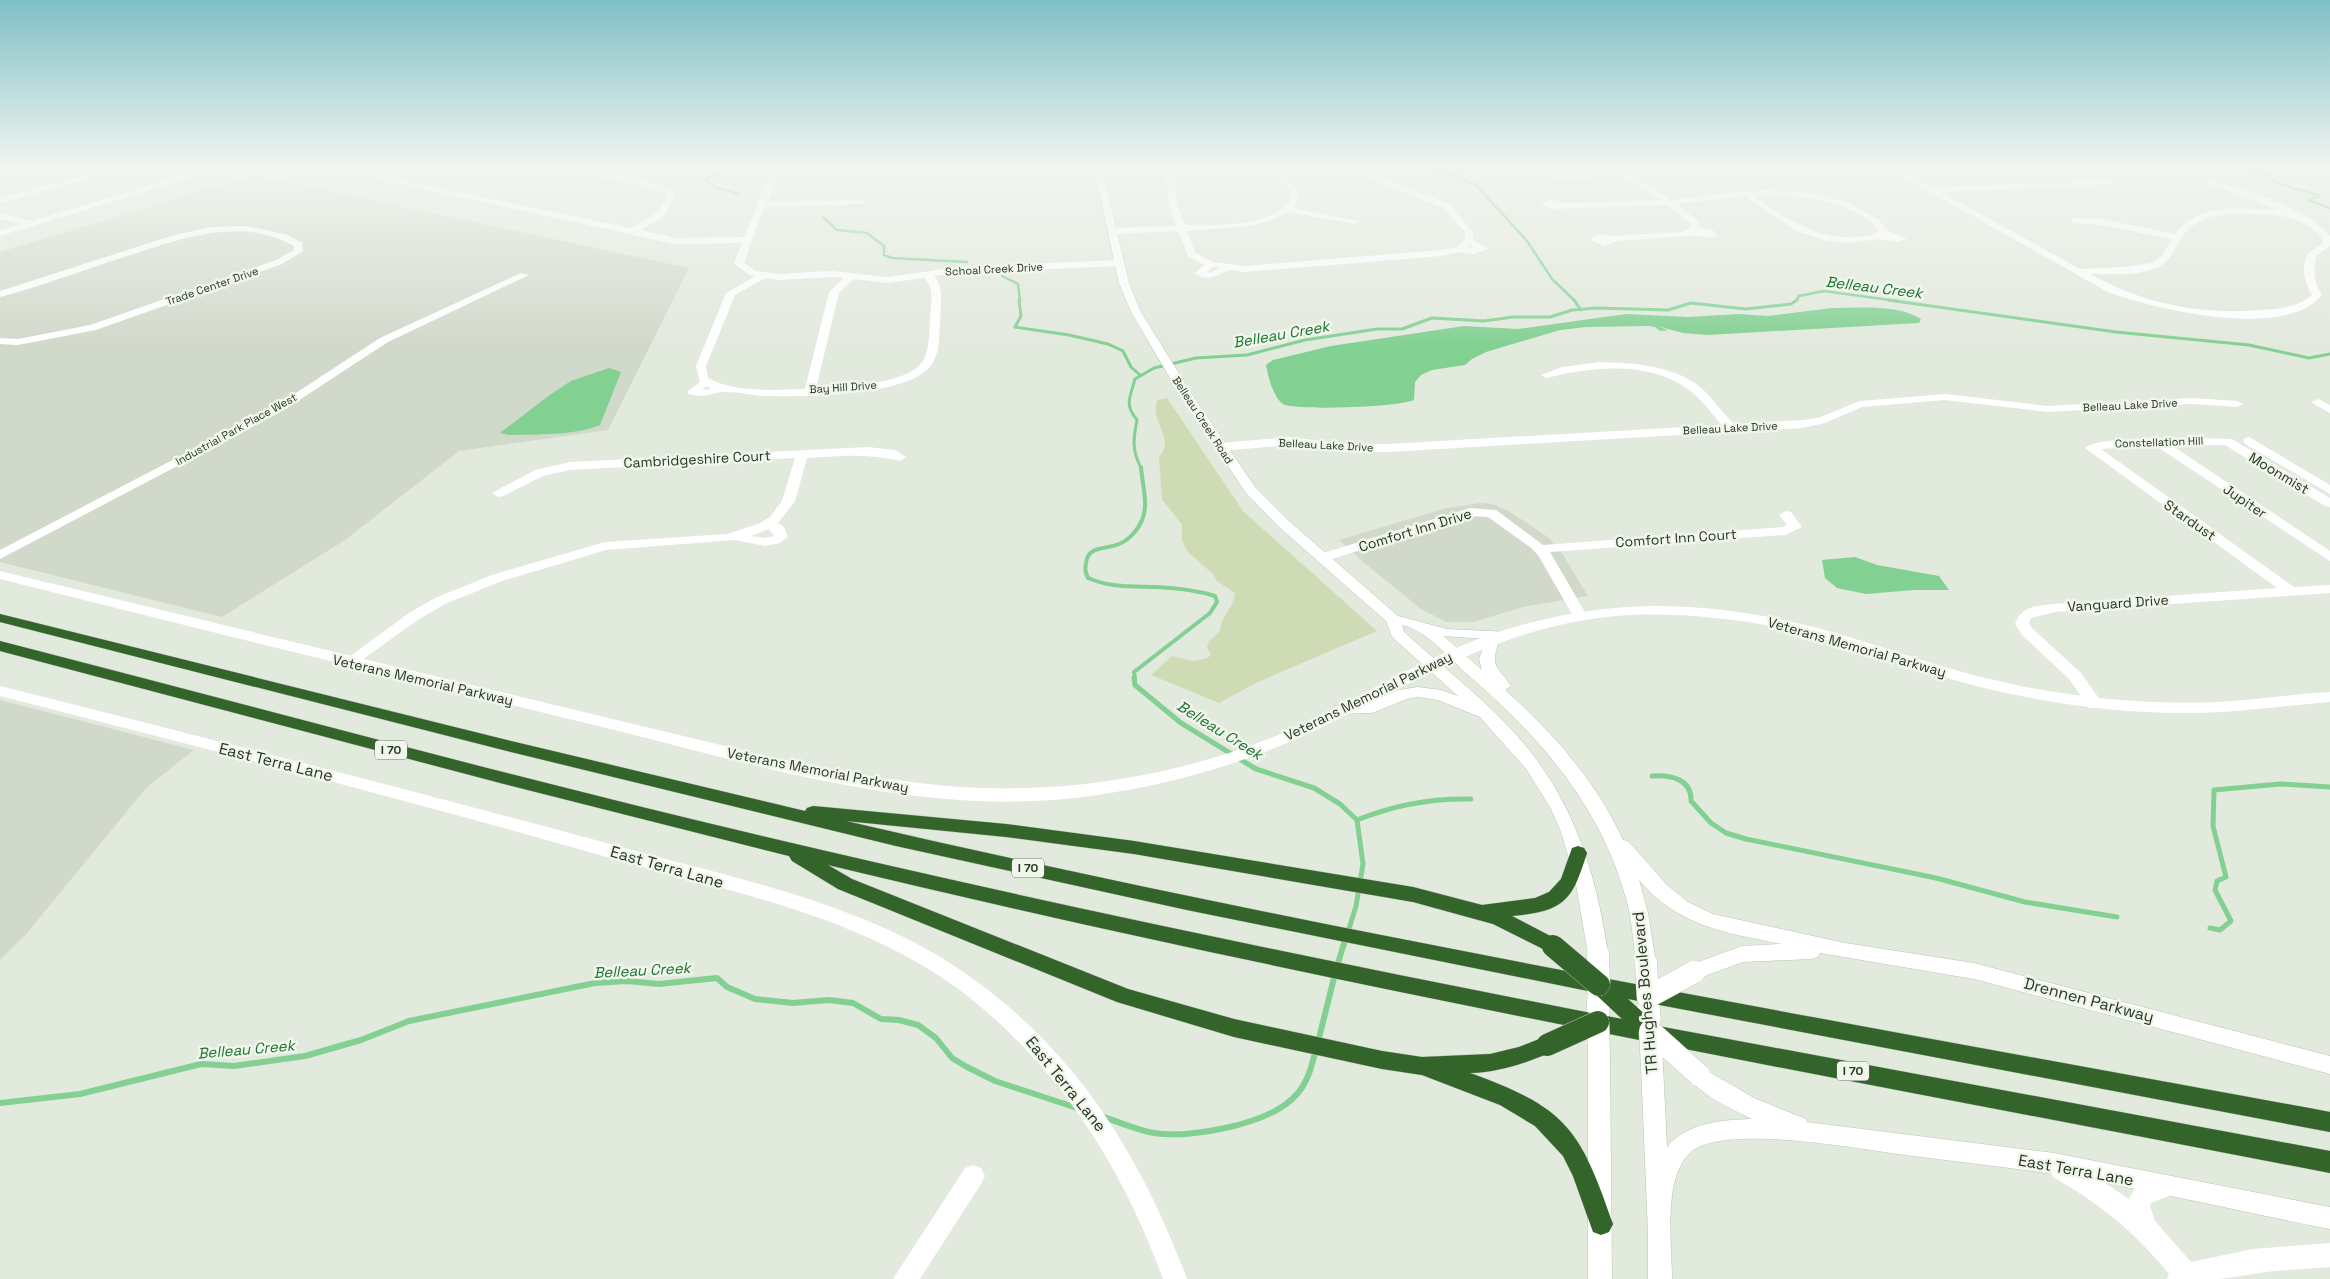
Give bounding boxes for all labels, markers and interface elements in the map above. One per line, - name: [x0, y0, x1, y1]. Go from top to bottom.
- street label: Schoal Creek Drive: [945, 259, 1043, 279]
- street label: Trade Center Drive: [164, 264, 260, 308]
- water label: Belleau Creek: [1825, 272, 1925, 303]
- water label: Belleau Creek: [1231, 316, 1332, 352]
- street label: Belleau Creek Road: [1170, 374, 1236, 466]
- street label: Bay Hill Drive: [809, 378, 877, 396]
- street label: Industrial Park Place West: [173, 390, 299, 468]
- street label: Belleau Lake Drive: [2082, 396, 2178, 414]
- street label: Belleau Lake Drive: [1682, 419, 1778, 437]
- street label: Constellation Hill: [2115, 433, 2203, 451]
- street label: Belleau Lake Drive: [1278, 436, 1374, 454]
- street label: Cambridgeshire Court: [623, 446, 771, 472]
- street label: Moonmist: [2246, 448, 2312, 498]
- street label: Jupiter: [2220, 480, 2270, 522]
- street label: Stardust: [2161, 496, 2219, 544]
- street label: Comfort Inn Drive: [1356, 504, 1474, 556]
- street label: Comfort Inn Court: [1615, 525, 1737, 551]
- street label: Vanguard Drive: [2067, 590, 2169, 616]
- street label: Veterans Memorial Parkway: [1766, 613, 1948, 681]
- street label: Veterans Memorial Parkway: [1281, 647, 1455, 745]
- street label: Veterans Memorial Parkway: [331, 650, 515, 710]
- water label: Belleau Creek: [1174, 696, 1268, 765]
- street label: East Terra Lane: [217, 738, 335, 786]
- road number: I 70: [375, 740, 407, 760]
- street label: Veterans Memorial Parkway: [726, 744, 910, 796]
- street label: East Terra Lane: [608, 841, 726, 893]
- road number: I 70: [1012, 858, 1044, 878]
- street label: TR Hughes Boulevard: [1627, 911, 1663, 1075]
- water label: Belleau Creek: [593, 958, 693, 982]
- street label: Drennen Parkway: [2022, 973, 2156, 1027]
- street label: East Terra Lane: [1021, 1032, 1111, 1136]
- water label: Belleau Creek: [197, 1035, 297, 1063]
- road number: I 70: [1837, 1062, 1869, 1080]
- street label: East Terra Lane: [2017, 1149, 2135, 1191]

